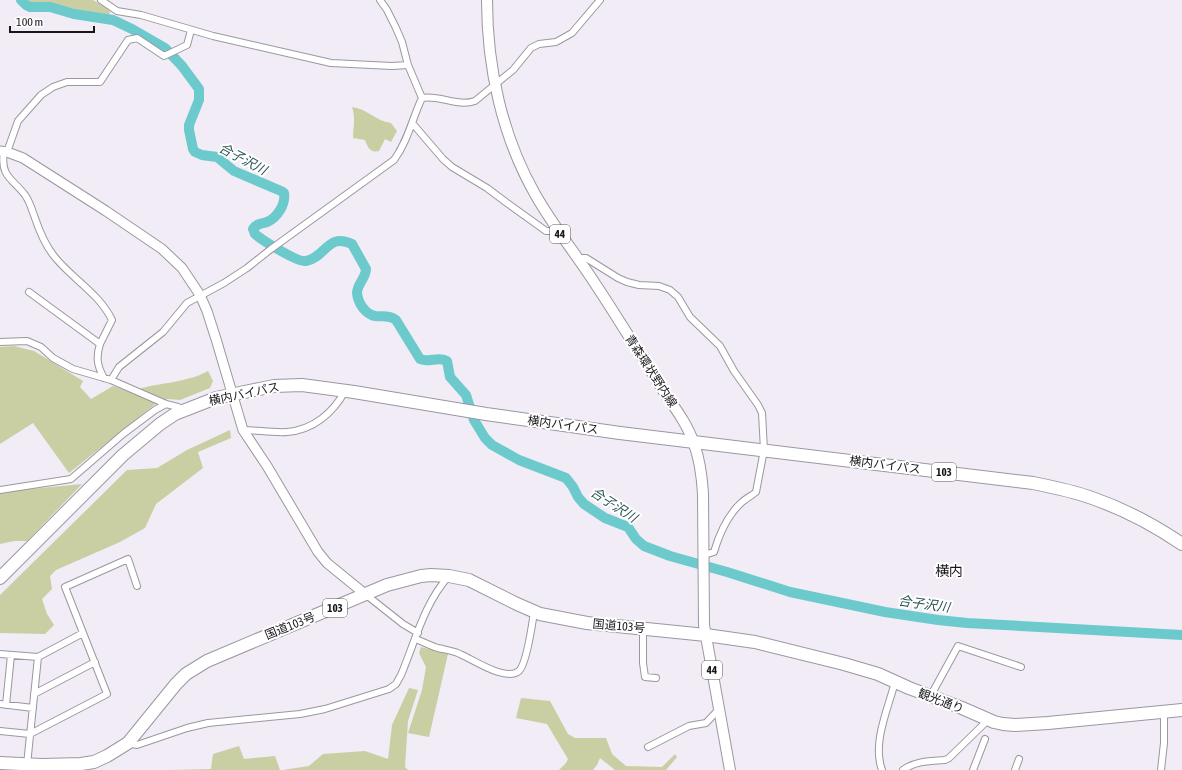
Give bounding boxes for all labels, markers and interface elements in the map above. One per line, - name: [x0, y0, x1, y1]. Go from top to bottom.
- scale bar: [10, 8, 94, 34]
- text: 100 m: [16, 15, 43, 29]
- water label: 合子沢川: [217, 140, 271, 179]
- road number: 44: [550, 225, 570, 243]
- street label: 青森環状野内線: [622, 332, 680, 410]
- street label: 横内バイパス: [207, 380, 281, 408]
- street label: 横内バイパス: [526, 413, 600, 437]
- street label: 横内バイパス: [849, 454, 921, 476]
- road number: 103: [932, 463, 956, 481]
- water label: 合子沢川: [588, 485, 642, 527]
- district label: 横内: [935, 563, 963, 579]
- water label: 合子沢川: [897, 593, 953, 615]
- road number: 103: [323, 599, 347, 617]
- street label: 国道103号: [263, 610, 317, 642]
- street label: 国道103号: [592, 617, 646, 635]
- road number: 44: [702, 661, 722, 679]
- street label: 観光通り: [916, 686, 966, 716]

